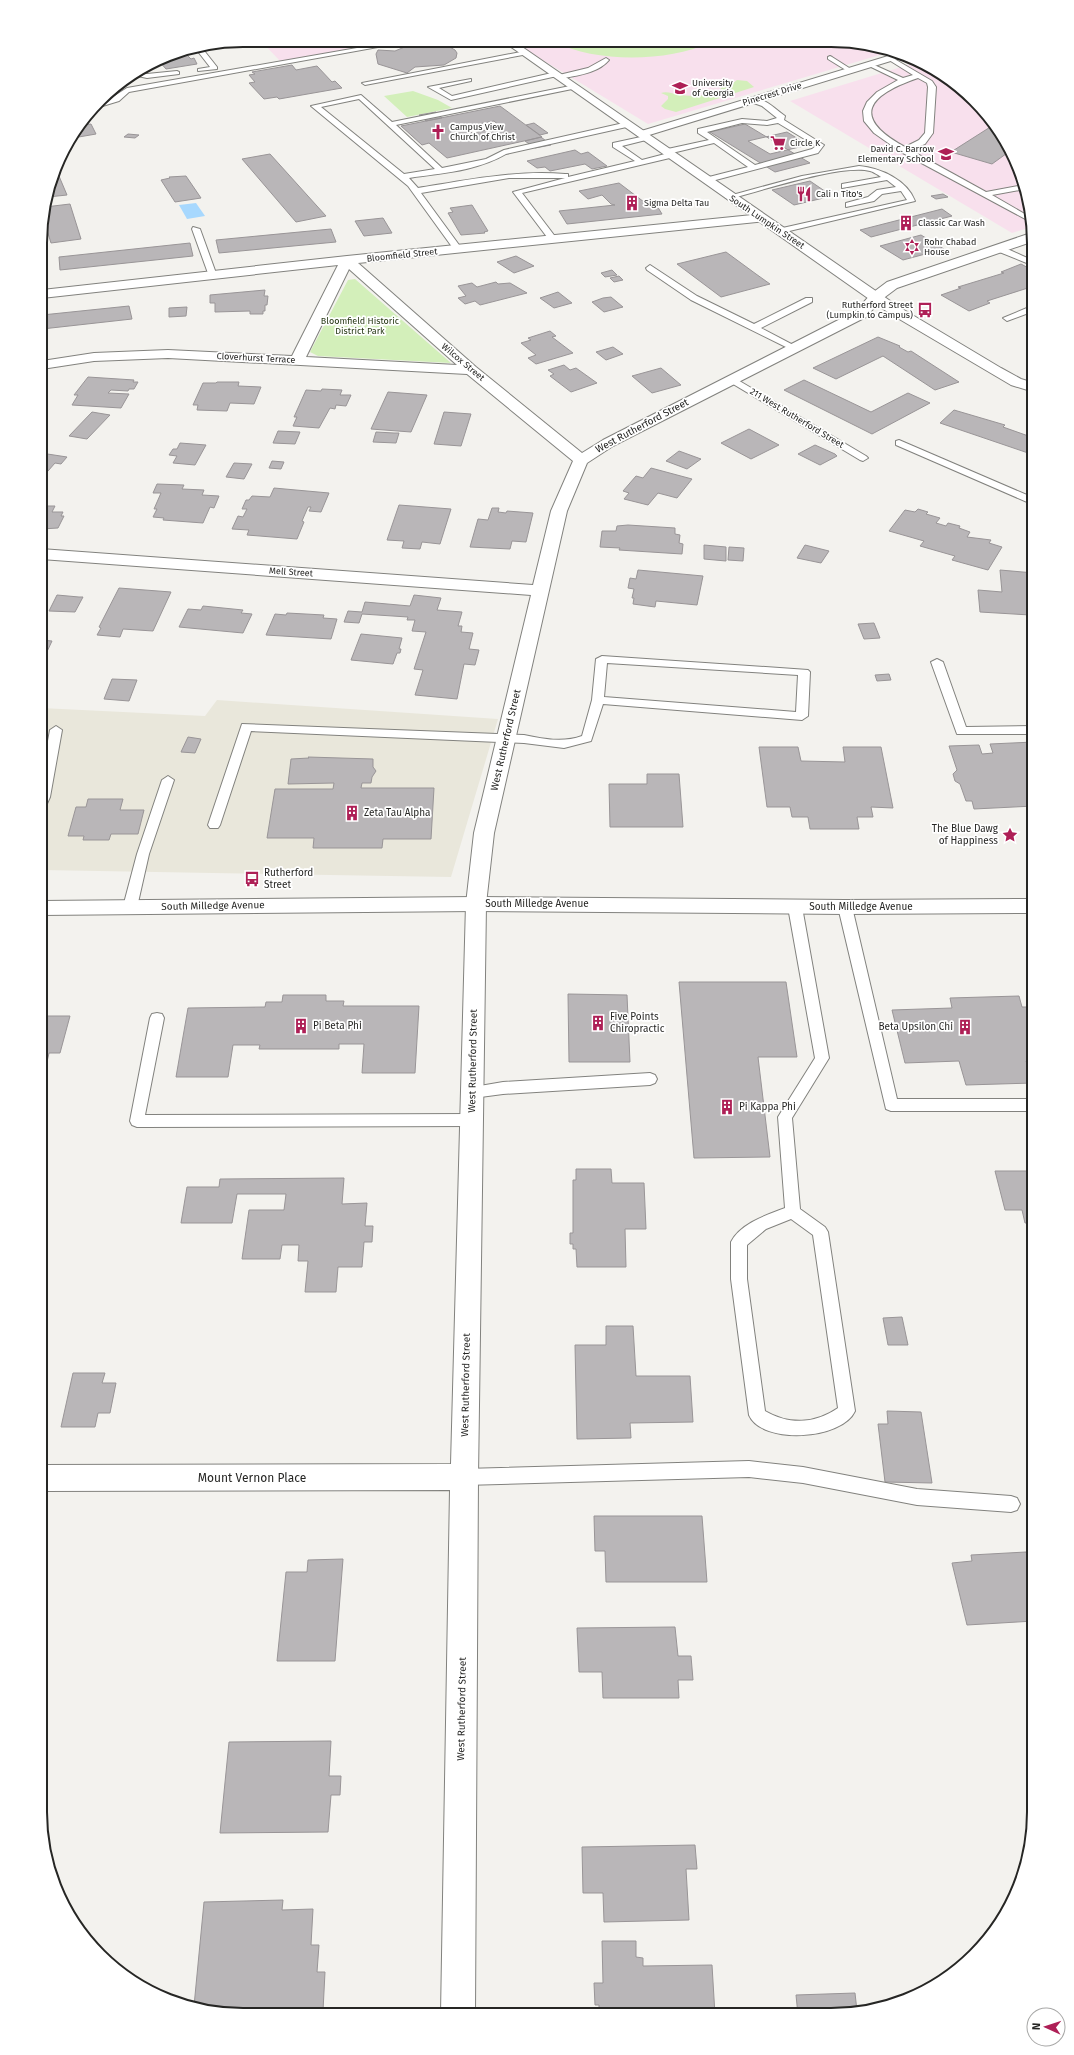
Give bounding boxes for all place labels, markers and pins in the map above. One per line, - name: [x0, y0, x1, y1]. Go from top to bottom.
- place label: University of Georgia: [692, 78, 734, 98]
- school or university icon: University of Georgia: [671, 79, 689, 97]
- place label: Campus View Church of Christ: [450, 122, 516, 142]
- church icon: Campus View Church of Christ: [429, 123, 447, 141]
- supermarket icon: Circle K: [769, 134, 787, 152]
- place label: Circle K: [790, 138, 821, 148]
- place label: David C. Barrow Elementary School: [858, 144, 935, 164]
- school or university icon: David C. Barrow Elementary School: [937, 145, 955, 163]
- restaurant icon: Cali n Tito's: [795, 185, 813, 203]
- place label: Cali n Tito's: [816, 189, 863, 199]
- building icon: Sigma Delta Tau: [623, 194, 641, 212]
- place label: Sigma Delta Tau: [644, 198, 709, 208]
- building icon: Classic Car Wash: [897, 214, 915, 232]
- place label: Classic Car Wash: [918, 218, 985, 228]
- place label: Rohr Chabad House: [924, 237, 976, 257]
- synagogue icon: Rohr Chabad House: [903, 238, 921, 256]
- place label: Rutherford Street (Lumpkin to Campus): [827, 300, 914, 320]
- bus stop icon: Rutherford Street (Lumpkin to Campus): [916, 301, 934, 319]
- building icon: Zeta Tau Alpha: [343, 804, 361, 822]
- place label: Zeta Tau Alpha: [364, 807, 431, 819]
- place label: The Blue Dawg of Happiness: [932, 823, 999, 847]
- place icon: The Blue Dawg of Happiness: [1001, 826, 1019, 844]
- place label: Rutherford Street: [264, 867, 313, 891]
- bus stop icon: Rutherford Street: [243, 870, 261, 888]
- place label: Five Points Chiropractic: [610, 1011, 665, 1035]
- building icon: Five Points Chiropractic: [589, 1014, 607, 1032]
- building icon: Pi Beta Phi: [292, 1017, 310, 1035]
- building icon: Beta Upsilon Chi: [956, 1018, 974, 1036]
- place label: Pi Beta Phi: [313, 1020, 362, 1032]
- place label: Beta Upsilon Chi: [878, 1021, 953, 1033]
- building icon: Pi Kappa Phi: [718, 1098, 736, 1116]
- place label: Pi Kappa Phi: [739, 1101, 796, 1113]

